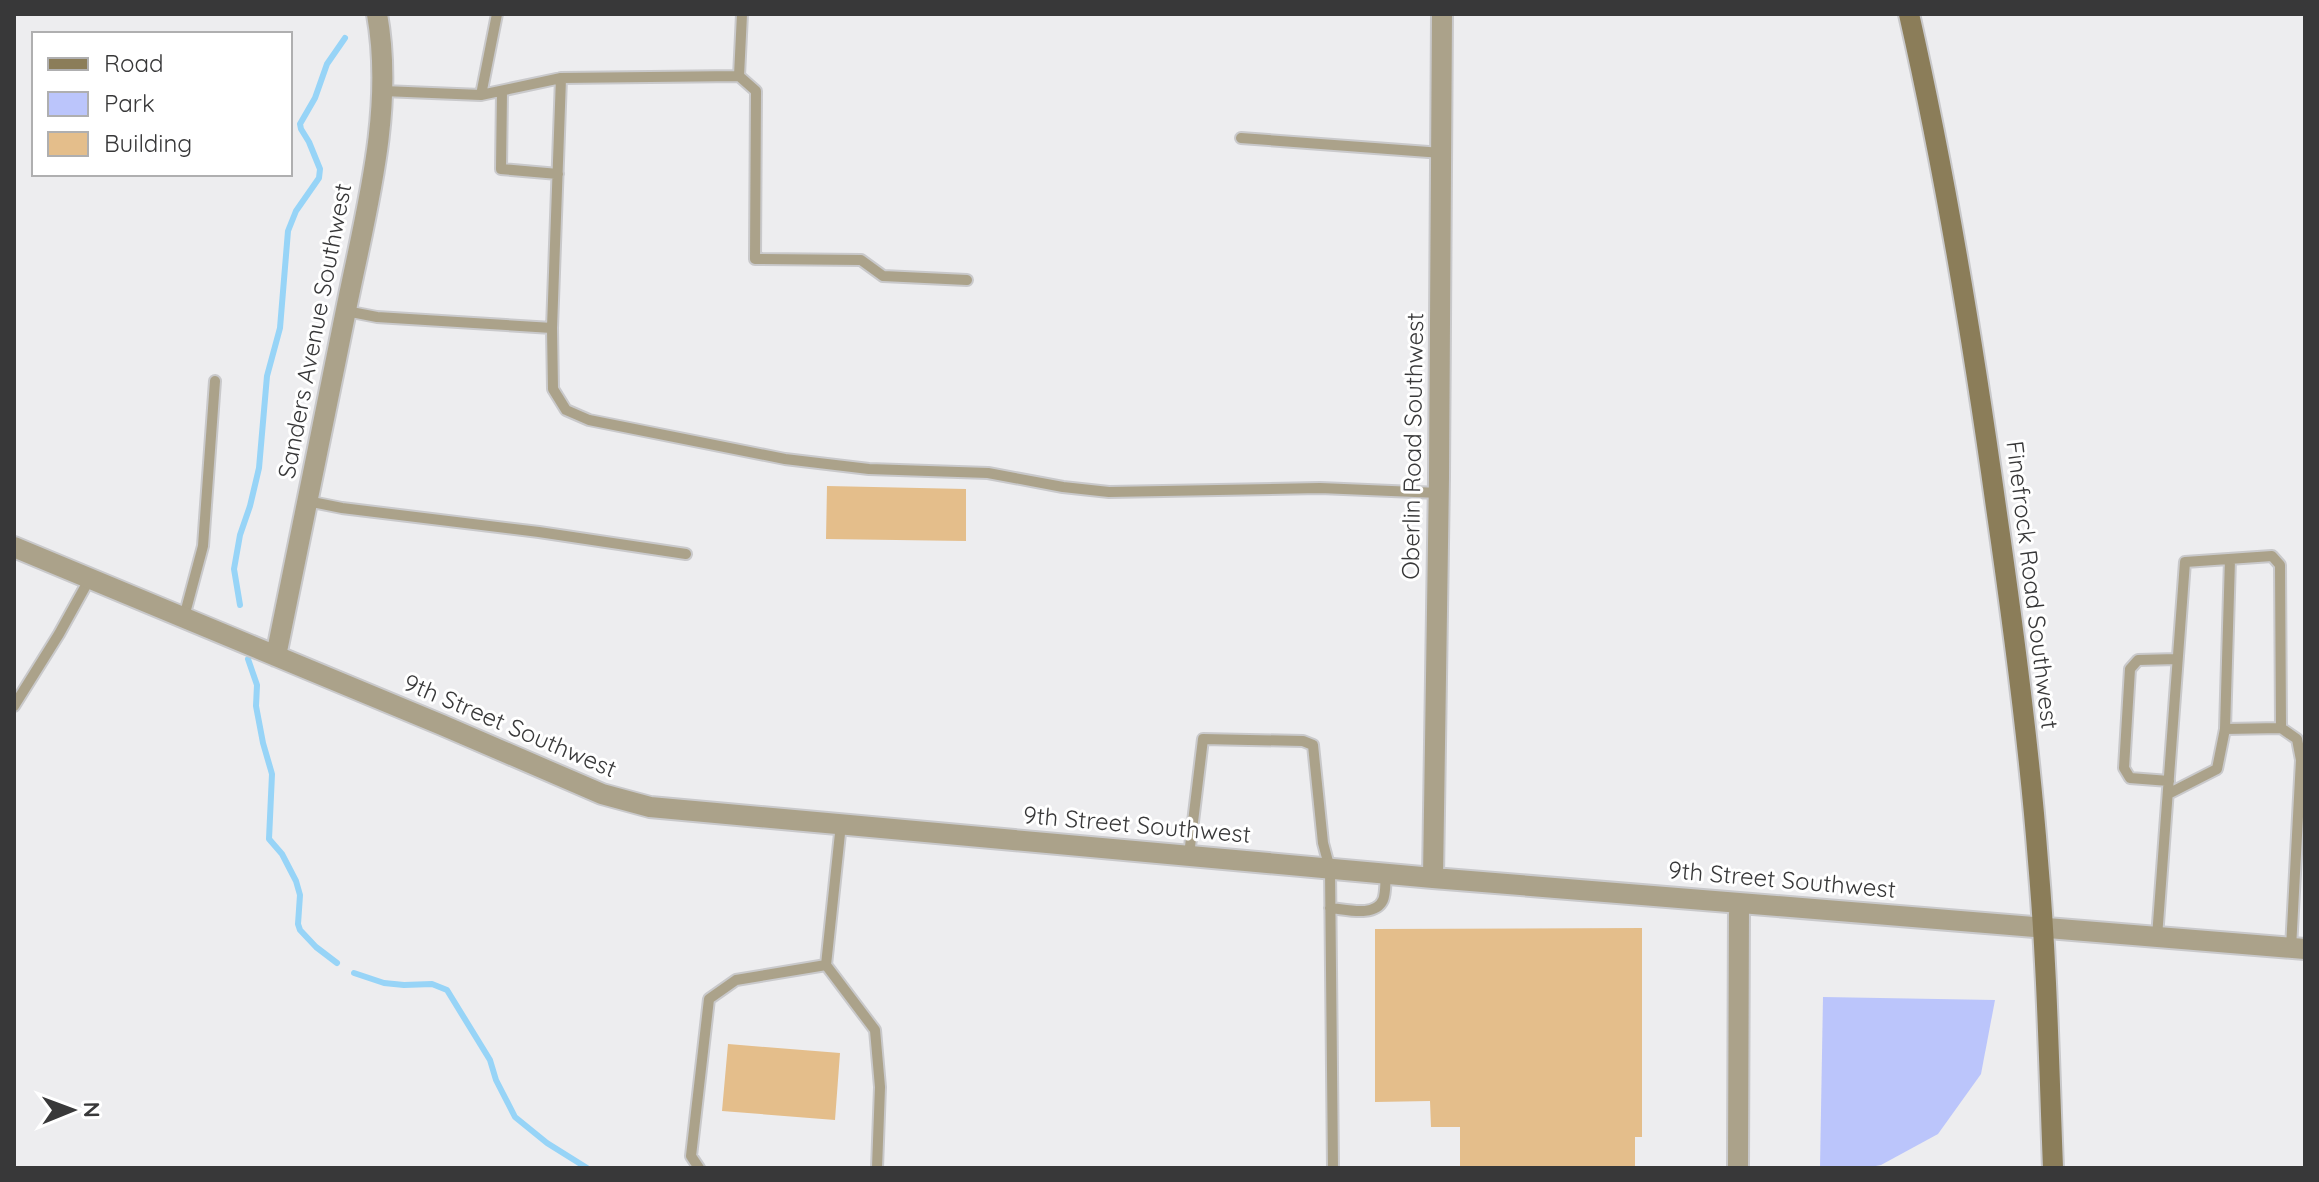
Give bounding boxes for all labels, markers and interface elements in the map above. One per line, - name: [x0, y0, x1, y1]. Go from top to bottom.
- legend: [32, 32, 292, 176]
- text: Road: [104, 48, 164, 78]
- text: Park: [104, 88, 155, 118]
- text: Building: [104, 128, 192, 158]
- street label: Sanders Avenue Southwest: [271, 181, 357, 481]
- street label: Oberlin Road Southwest: [1395, 312, 1429, 580]
- street label: Finefrock Road Southwest: [2000, 439, 2066, 731]
- street label: 9th Street Southwest: [399, 667, 621, 783]
- street label: 9th Street Southwest: [1022, 799, 1252, 849]
- street label: 9th Street Southwest: [1667, 854, 1897, 904]
- north arrow: [32, 1070, 112, 1150]
- text: N: [78, 1101, 106, 1118]

